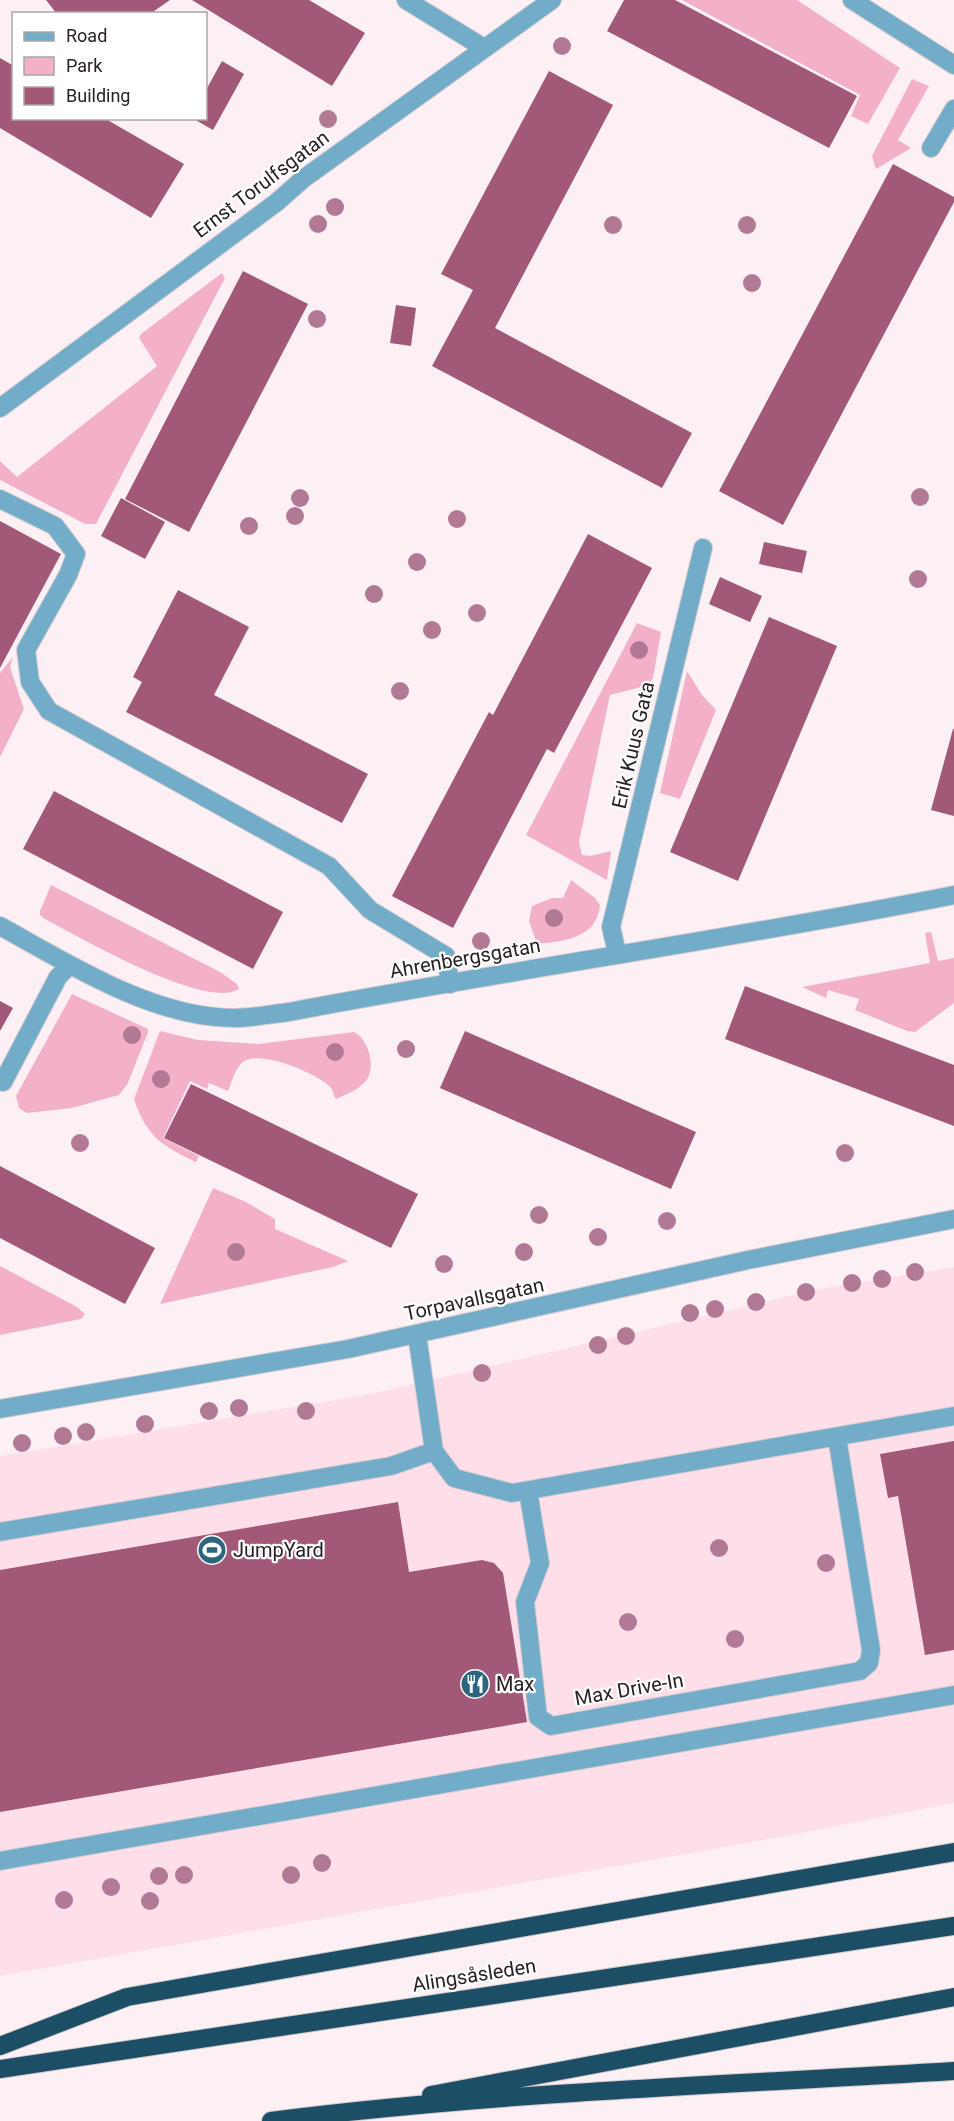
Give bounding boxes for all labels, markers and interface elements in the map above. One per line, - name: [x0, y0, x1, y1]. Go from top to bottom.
- legend: [12, 12, 207, 120]
- text: Road: [66, 25, 107, 46]
- text: Park: [66, 55, 103, 76]
- text: Building: [66, 85, 130, 106]
- street label: Ernst Torulfsgatan: [188, 125, 334, 243]
- street label: Erik Kuus Gata: [607, 679, 659, 811]
- street label: Ahrenbergsgatan: [388, 933, 542, 983]
- street label: Torpavallsgatan: [402, 1272, 546, 1326]
- sports icon: JumpYard: [196, 1534, 228, 1566]
- place label: JumpYard: [233, 1538, 324, 1562]
- restaurant icon: Max: [459, 1668, 491, 1700]
- street label: Max Drive-In: [573, 1668, 685, 1710]
- place label: Max: [496, 1672, 534, 1696]
- street label: Alingsåsleden: [410, 1953, 538, 1997]

